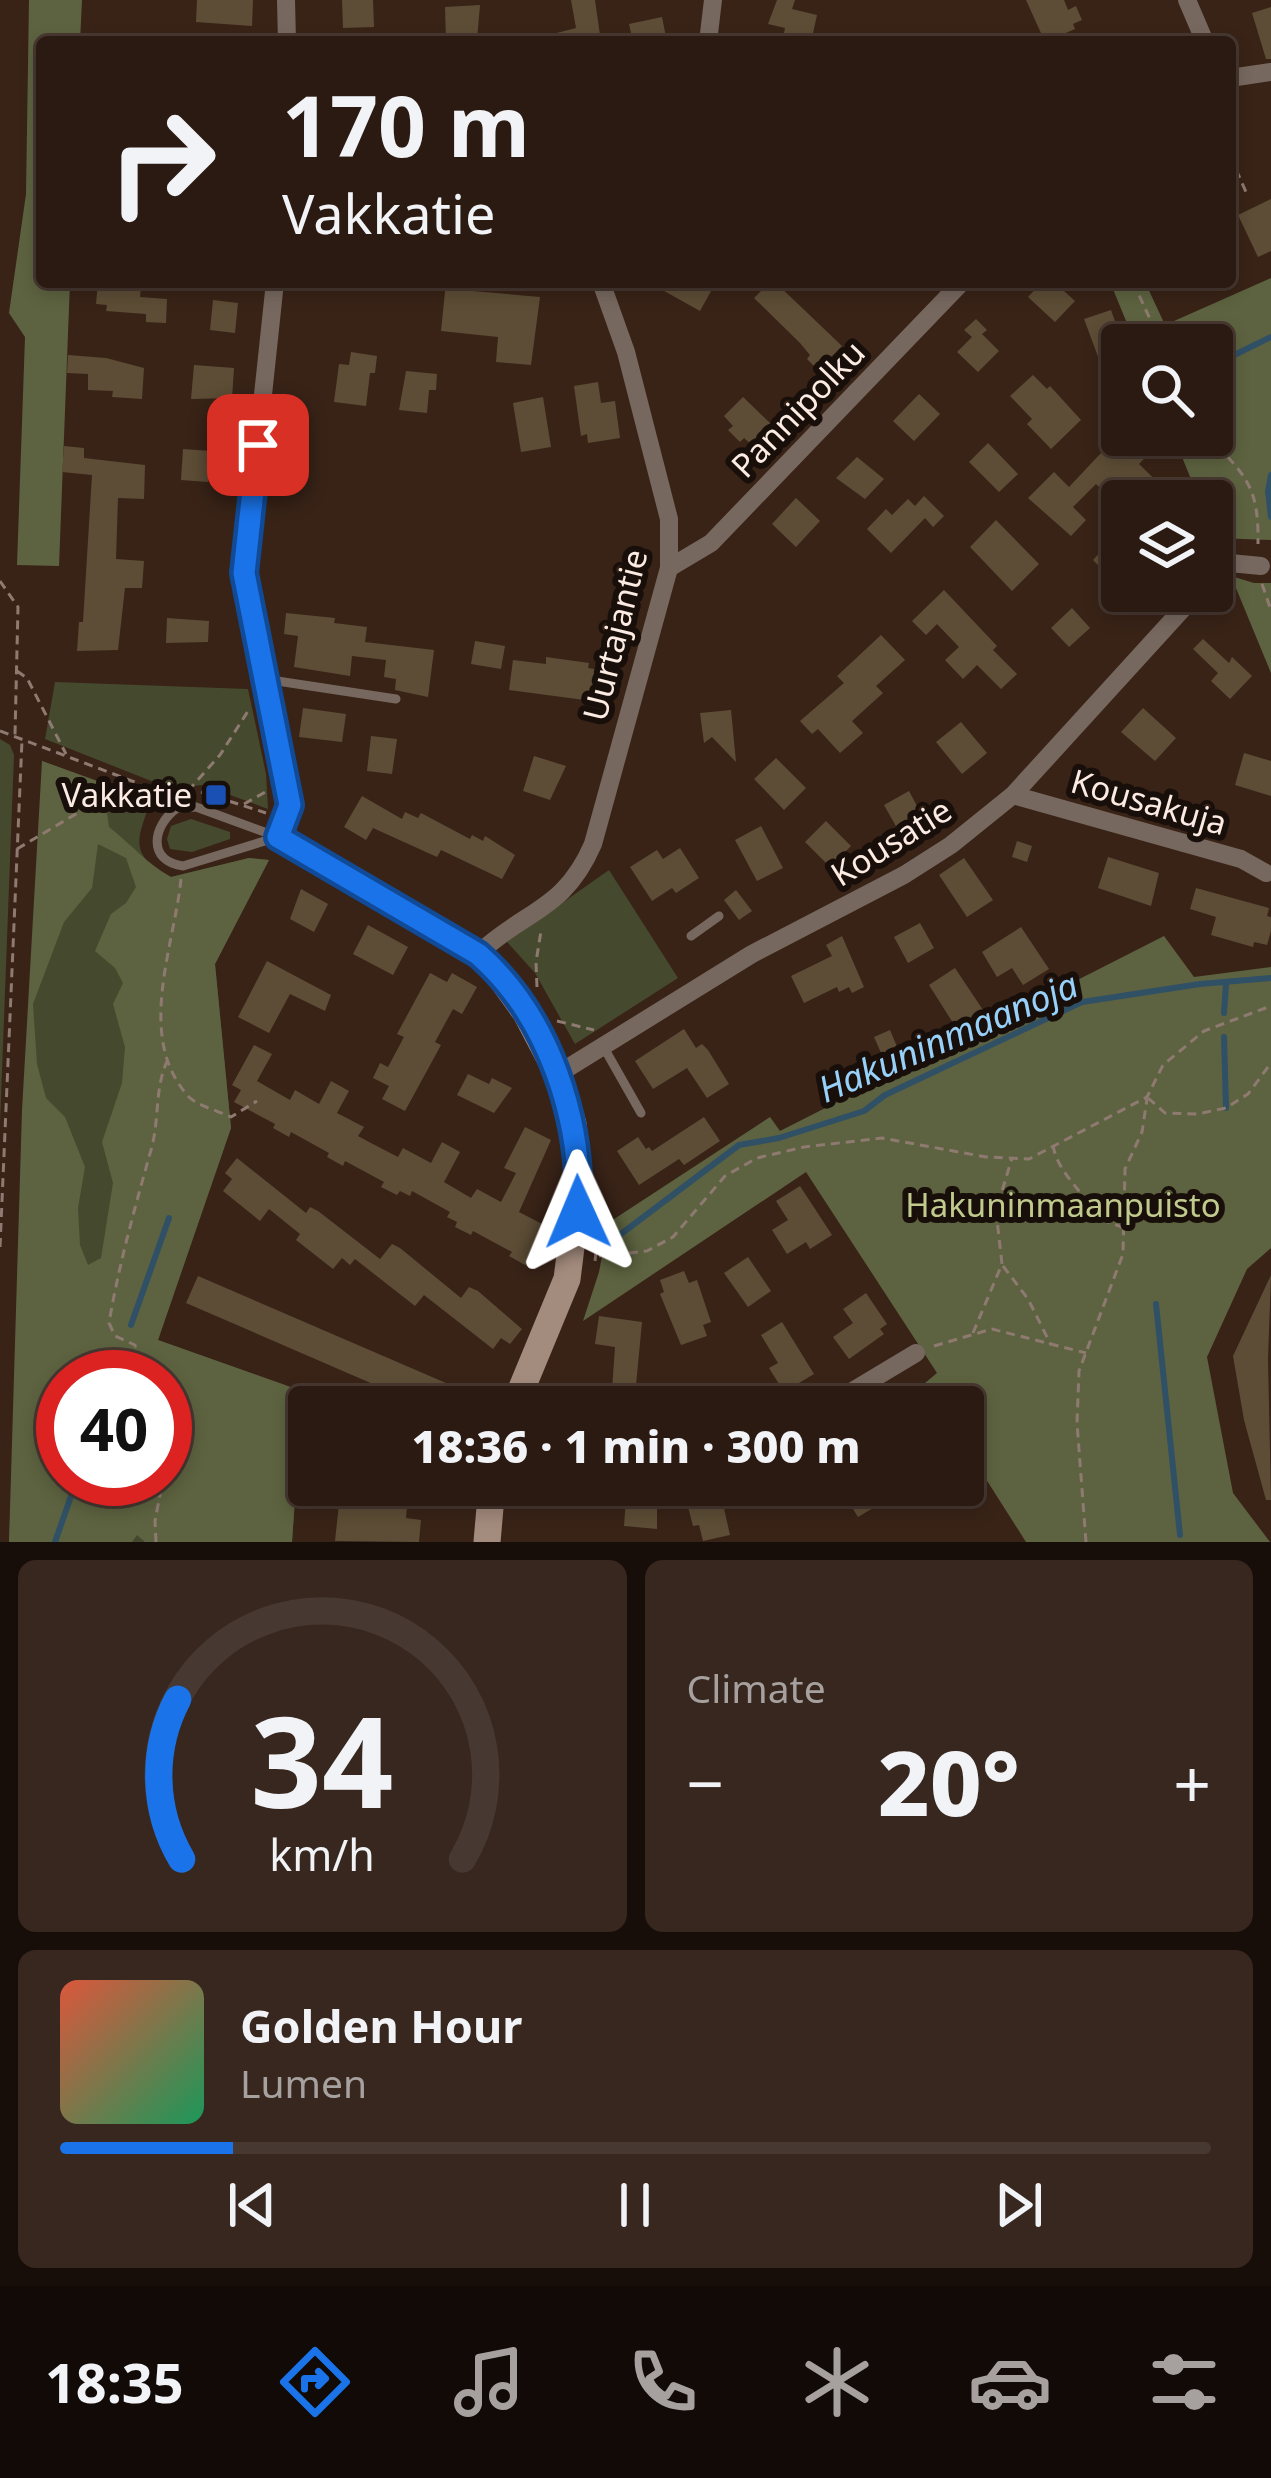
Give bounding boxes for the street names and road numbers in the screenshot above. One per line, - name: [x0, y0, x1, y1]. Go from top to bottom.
- street label: Pannipolku: [721, 330, 874, 487]
- street label: Uurtajantie: [572, 545, 658, 725]
- street label: Kousakuja: [1066, 758, 1232, 845]
- street label: Kousatie: [822, 787, 960, 896]

